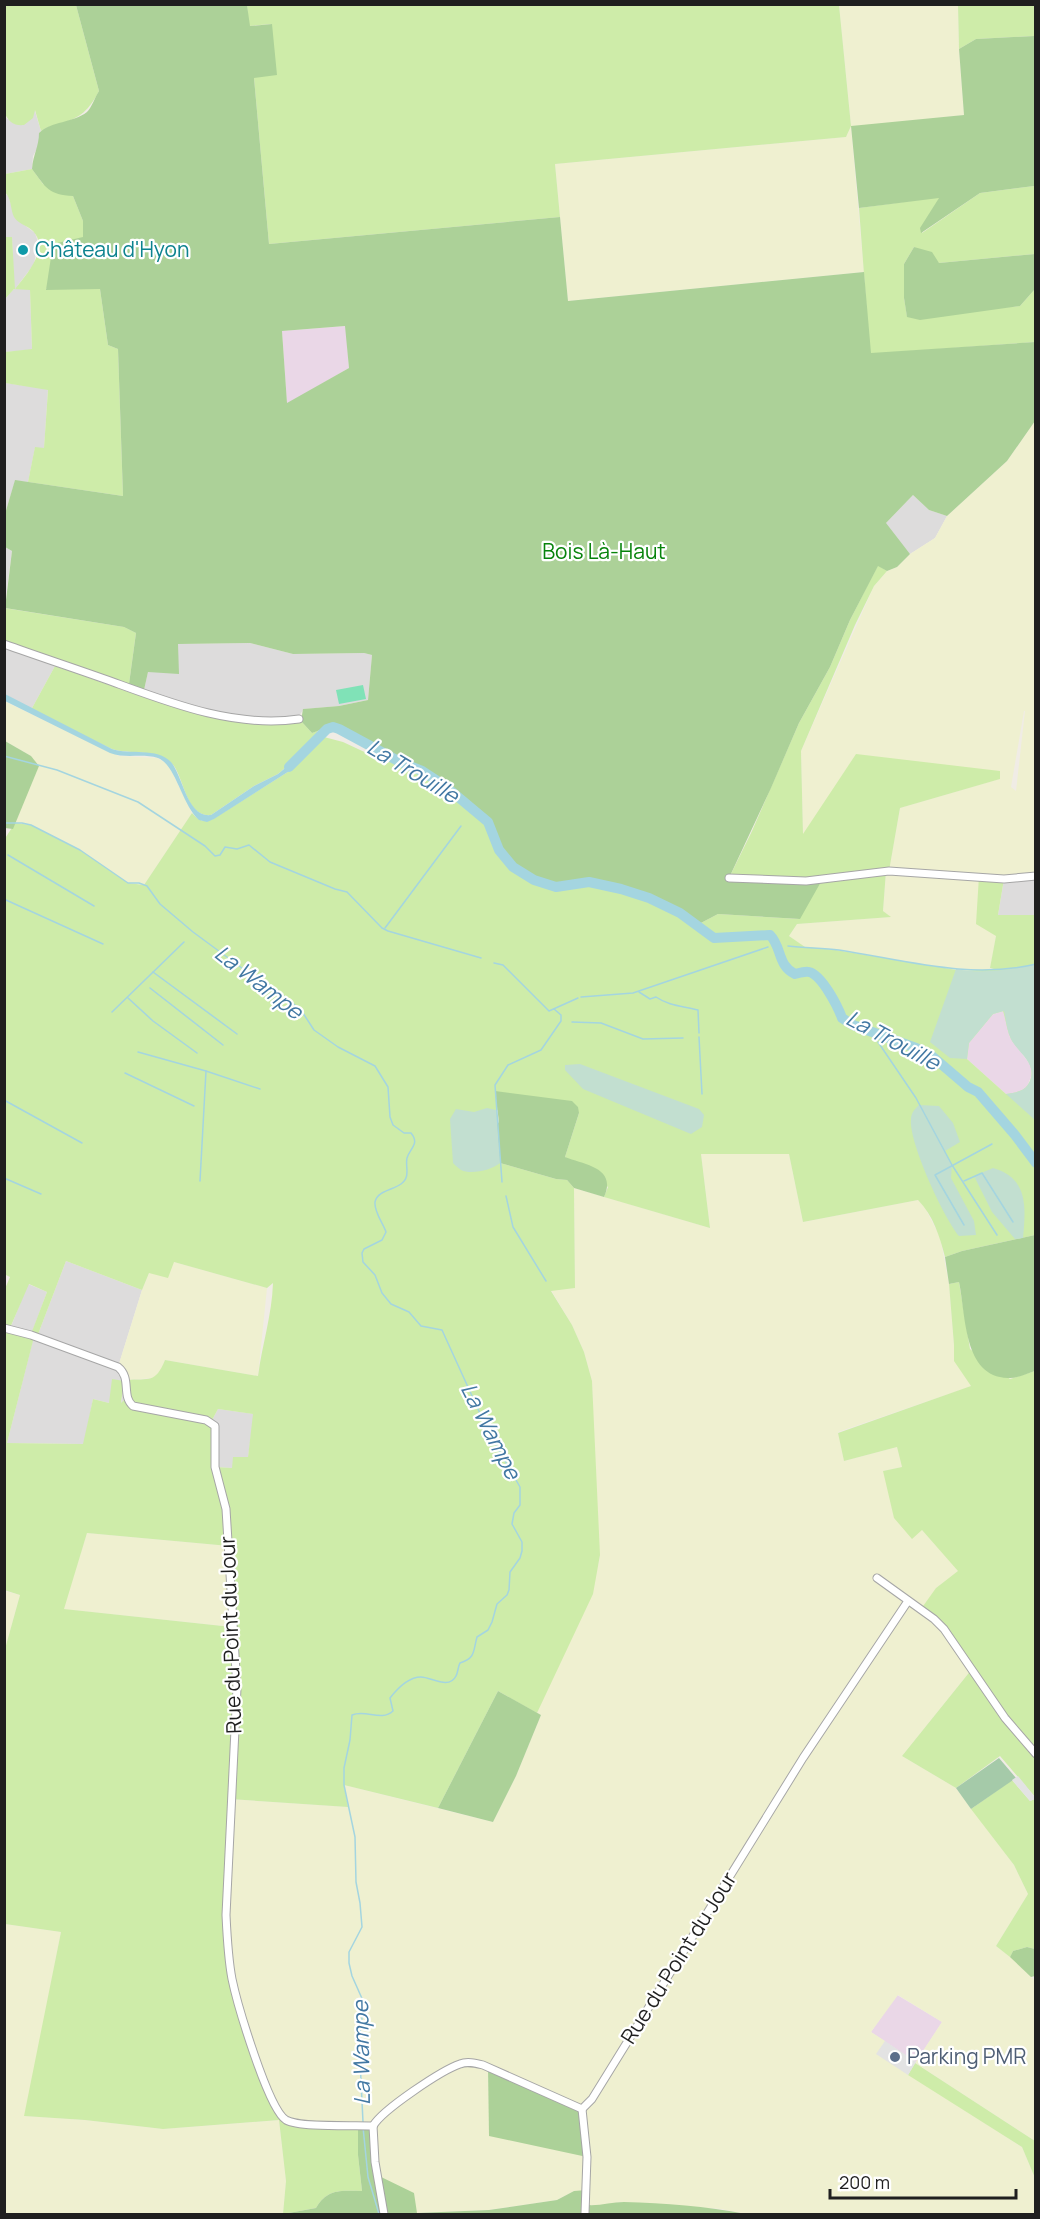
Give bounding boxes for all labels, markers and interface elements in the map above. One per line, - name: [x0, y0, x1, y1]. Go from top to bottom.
- place label: Château d'Hyon: [35, 235, 189, 263]
- marker: Château d'Hyon: [16, 243, 30, 257]
- park label: Bois Là-Haut: [542, 537, 666, 565]
- water label: La Trouille: [362, 732, 465, 811]
- water label: La Wampe: [209, 938, 310, 1027]
- water label: La Trouille: [841, 1003, 946, 1078]
- water label: La Wampe: [454, 1378, 529, 1485]
- street label: Rue du Point du Jour: [213, 1535, 247, 1734]
- street label: Rue du Point du Jour: [614, 1866, 743, 2049]
- water label: La Wampe: [345, 2000, 377, 2105]
- place label: Parking PMR: [907, 2042, 1026, 2070]
- marker: Parking PMR: [888, 2050, 902, 2064]
- scale bar: [830, 2162, 1016, 2200]
- text: 200 m: [839, 2170, 890, 2194]

